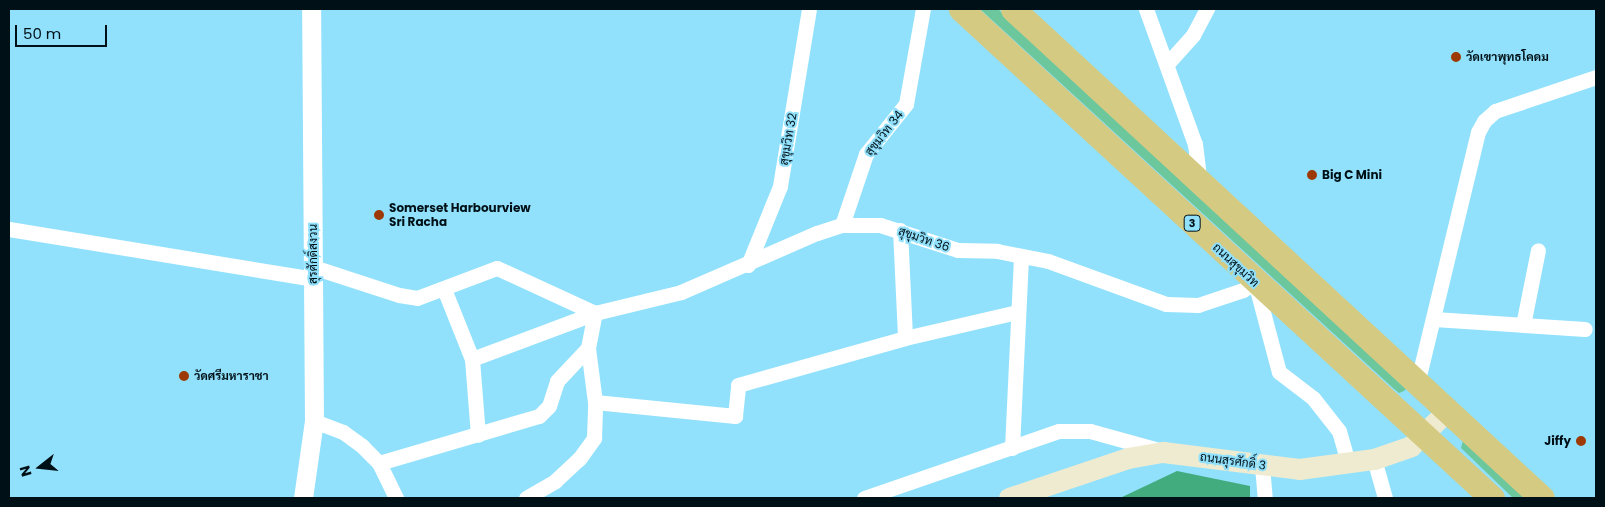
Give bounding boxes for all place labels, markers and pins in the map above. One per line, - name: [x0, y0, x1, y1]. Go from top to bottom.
- place label: วัดเขาพุทธโคดม: [1466, 50, 1549, 64]
- marker: วัดเขาพุทธโคดม: [1450, 51, 1462, 63]
- place label: Big C Mini: [1322, 168, 1382, 182]
- marker: Big C Mini: [1306, 169, 1318, 181]
- place label: Somerset Harbourview Sri Racha: [389, 201, 531, 229]
- marker: Somerset Harbourview Sri Racha: [373, 209, 385, 221]
- place label: วัดศรีมหาราชา: [194, 369, 269, 383]
- marker: วัดศรีมหาราชา: [178, 370, 190, 382]
- place label: Jiffy: [1544, 434, 1571, 448]
- marker: Jiffy: [1575, 435, 1587, 447]

